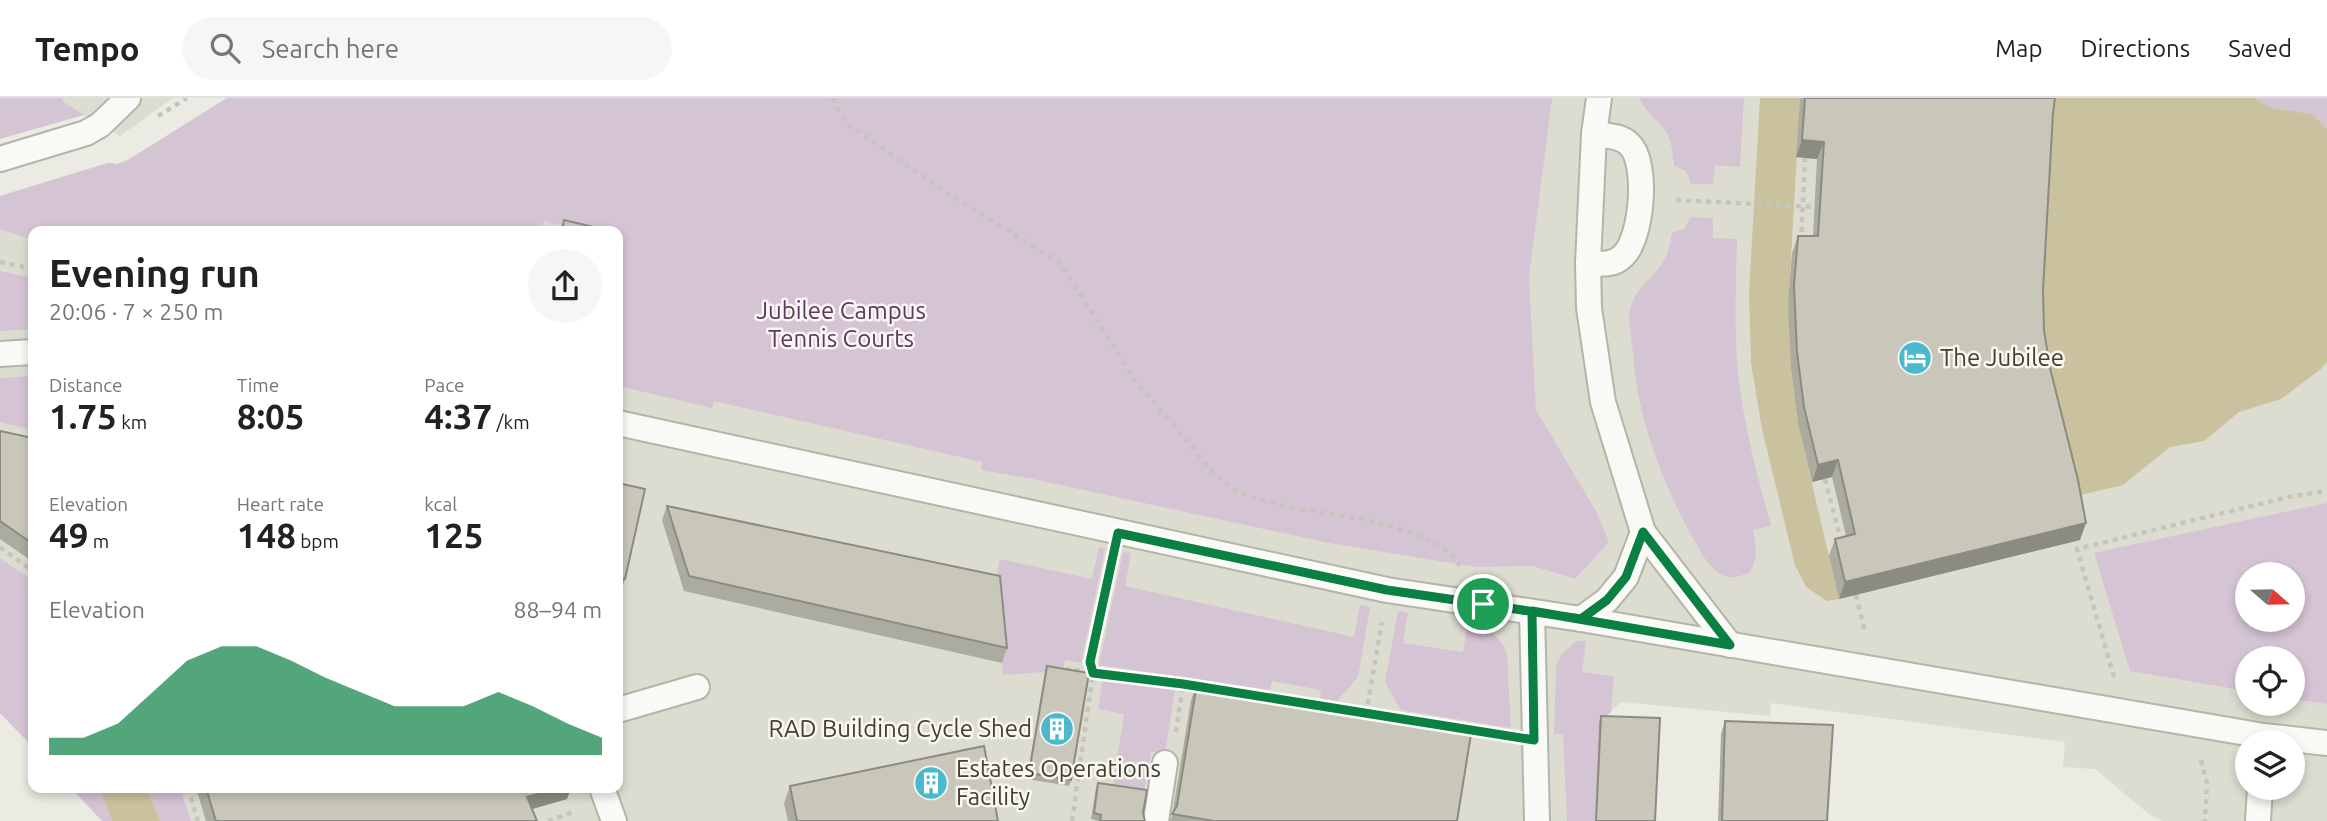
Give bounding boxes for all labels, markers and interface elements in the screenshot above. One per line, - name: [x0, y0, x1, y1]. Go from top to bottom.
- search box: [182, 17, 672, 80]
- icon: search: [206, 29, 244, 67]
- text: Tempo: [35, 30, 140, 67]
- text: Search here: [262, 34, 399, 63]
- text: Map: [1995, 35, 2042, 62]
- text: Directions: [2080, 35, 2190, 62]
- text: Saved: [2228, 35, 2292, 62]
- button: share: [528, 249, 602, 323]
- text: Evening run: [49, 252, 260, 294]
- park label: Jubilee Campus Tennis Courts: [756, 297, 926, 352]
- text: 20:06 · 7 × 250 m: [49, 299, 223, 324]
- hotel icon: The Jubilee: [1896, 339, 1934, 377]
- place label: The Jubilee: [1940, 344, 2064, 371]
- text: Distance: [49, 374, 123, 396]
- text: Time: [237, 374, 279, 396]
- text: Pace: [424, 374, 465, 396]
- text: 1.75: [49, 396, 117, 436]
- text: 8:05: [237, 396, 305, 436]
- text: 4:37: [424, 396, 492, 436]
- text: km: [117, 411, 147, 433]
- text: /km: [492, 411, 530, 433]
- text: Elevation: [49, 493, 128, 515]
- text: Heart rate: [237, 493, 324, 515]
- text: kcal: [424, 493, 457, 515]
- text: 49: [49, 515, 88, 555]
- text: 148: [237, 515, 296, 555]
- text: 125: [424, 515, 484, 555]
- text: m: [88, 530, 109, 552]
- text: bpm: [296, 530, 339, 552]
- north arrow: [2235, 562, 2305, 632]
- map controls: [2235, 562, 2305, 800]
- pin: [1453, 574, 1513, 634]
- icon: arrive: [1464, 585, 1502, 623]
- text: Elevation: [49, 597, 145, 622]
- text: 88–94 m: [514, 597, 602, 622]
- button: locate: [2235, 646, 2305, 716]
- building icon: RAD Building Cycle Shed: [1038, 710, 1076, 748]
- place label: RAD Building Cycle Shed: [768, 715, 1032, 742]
- button: layers: [2235, 730, 2305, 800]
- place label: Estates Operations Facility: [956, 755, 1161, 810]
- building icon: Estates Operations Facility: [912, 764, 950, 802]

